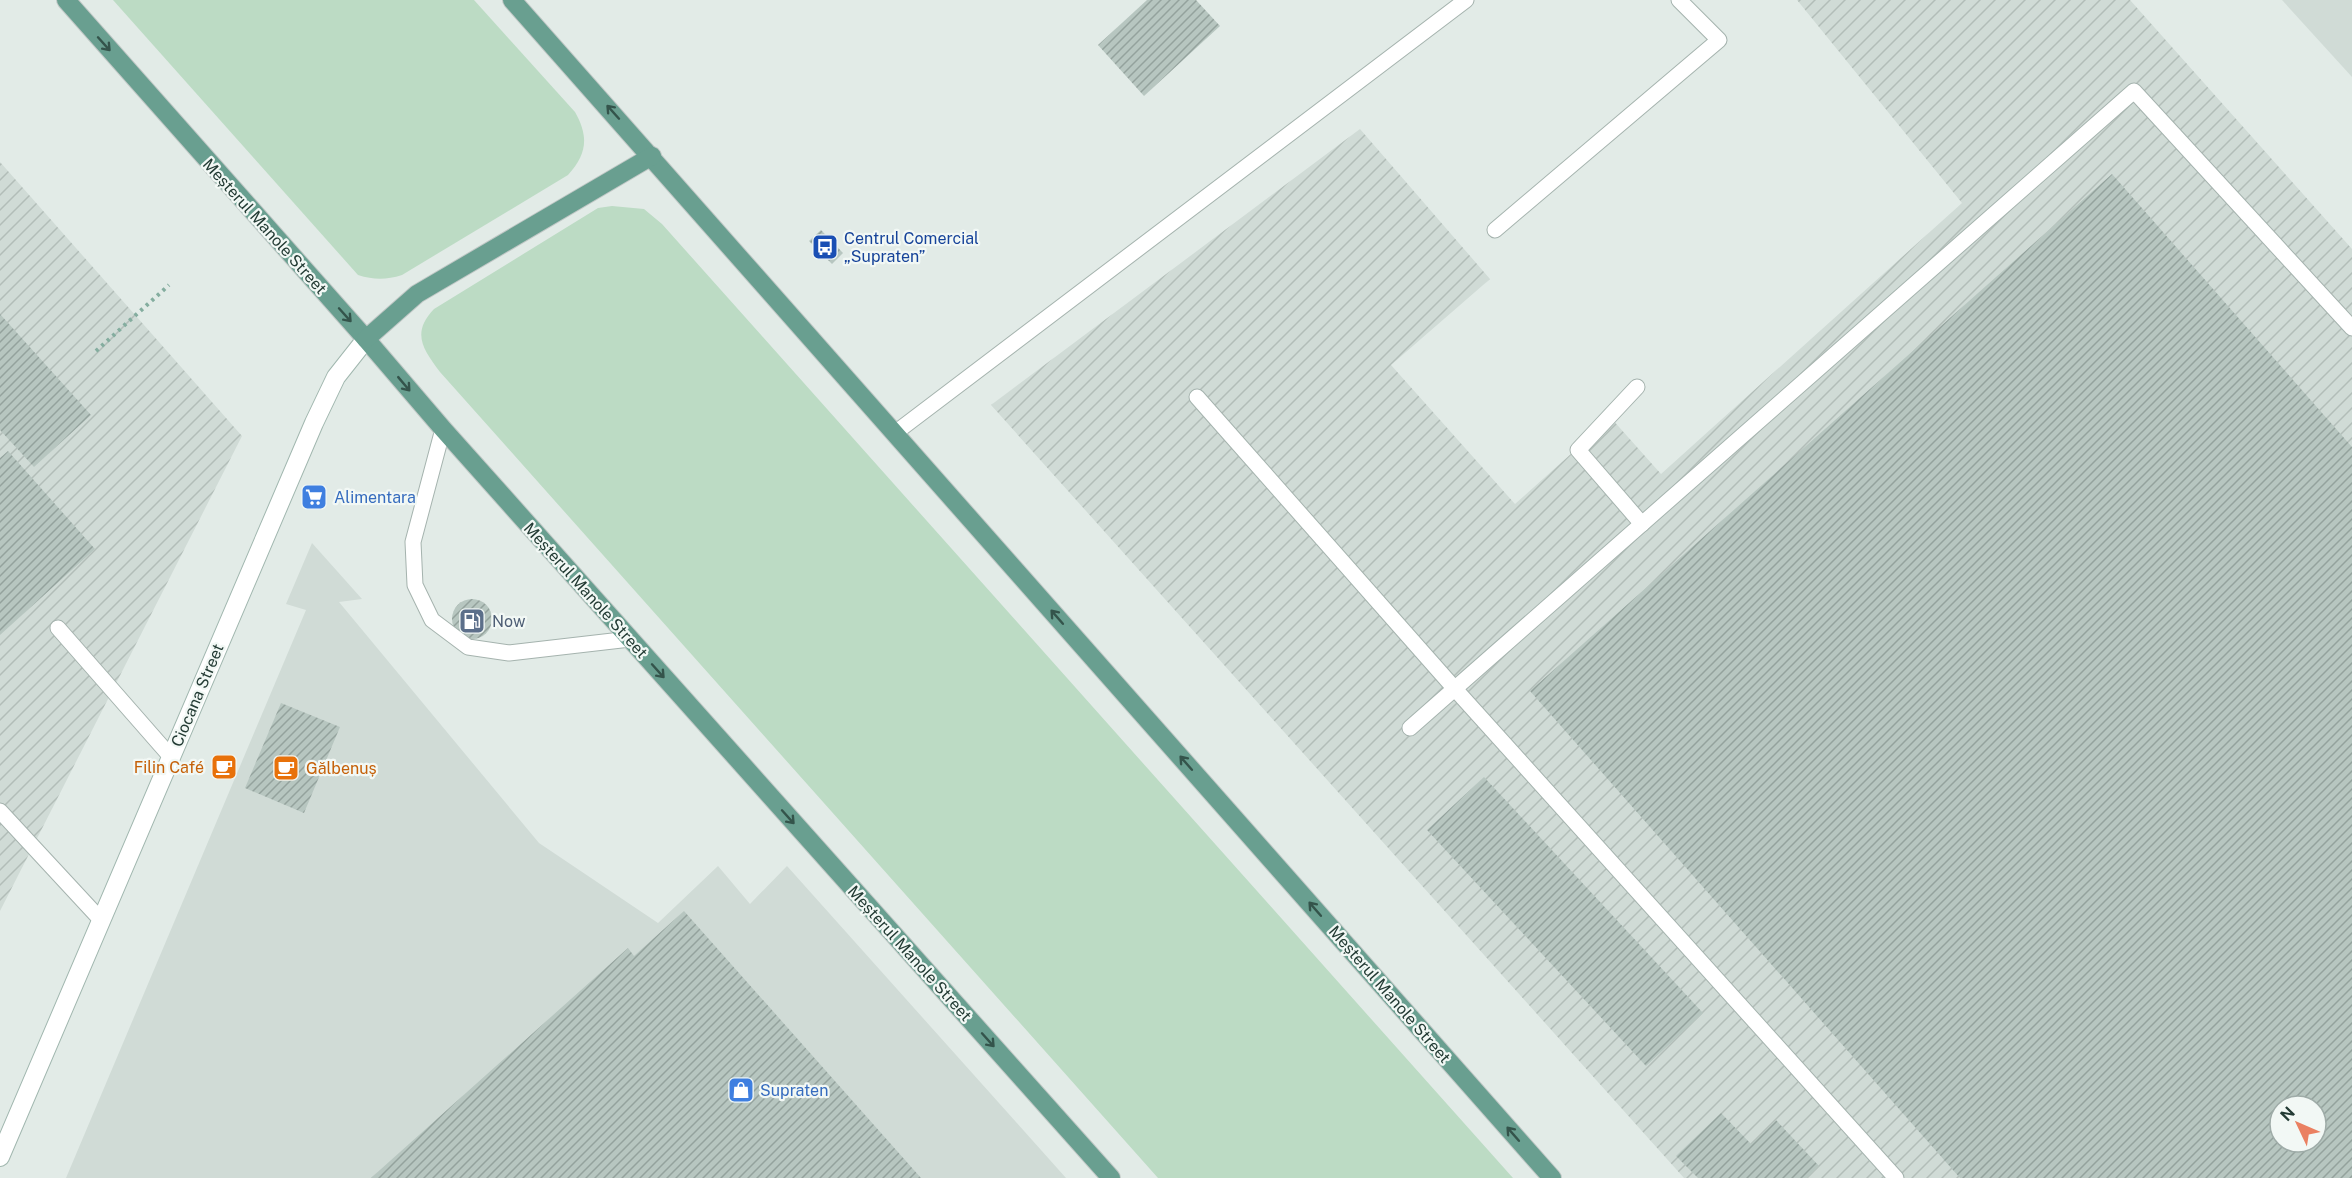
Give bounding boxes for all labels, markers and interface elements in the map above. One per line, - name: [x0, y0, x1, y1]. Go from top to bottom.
- one-way arrow: [97, 36, 111, 51]
- one-way arrow: [606, 105, 620, 120]
- street label: Meșterul Manole Street: [199, 155, 330, 298]
- place label: Centrul Comercial „Supraten”: [844, 229, 979, 266]
- bus stop icon: Centrul Comercial „Supraten”: [810, 232, 840, 262]
- one-way arrow: [338, 308, 352, 323]
- one-way arrow: [397, 376, 411, 391]
- supermarket icon: Alimentara: [299, 482, 329, 512]
- place label: Alimentara: [334, 488, 416, 507]
- street label: Meșterul Manole Street: [520, 519, 651, 662]
- fuel station icon: Now: [457, 606, 487, 636]
- one-way arrow: [1050, 610, 1064, 625]
- place label: Now: [492, 612, 526, 631]
- street label: Ciocana Street: [167, 641, 228, 750]
- one-way arrow: [651, 663, 665, 678]
- cafe icon: Filin Café: [209, 752, 239, 782]
- cafe icon: Gălbenuș: [271, 753, 301, 783]
- one-way arrow: [1179, 756, 1193, 771]
- place label: Filin Café: [134, 758, 204, 777]
- place label: Gălbenuș: [306, 759, 377, 778]
- one-way arrow: [781, 809, 795, 824]
- street label: Meșterul Manole Street: [844, 882, 975, 1025]
- one-way arrow: [1308, 902, 1322, 917]
- street label: Meșterul Manole Street: [1325, 922, 1454, 1067]
- one-way arrow: [981, 1033, 995, 1048]
- shop icon: Supraten: [726, 1075, 756, 1105]
- place label: Supraten: [760, 1081, 828, 1100]
- north arrow: [2268, 1094, 2328, 1154]
- text: N: [2276, 1103, 2299, 1125]
- one-way arrow: [1507, 1126, 1520, 1142]

